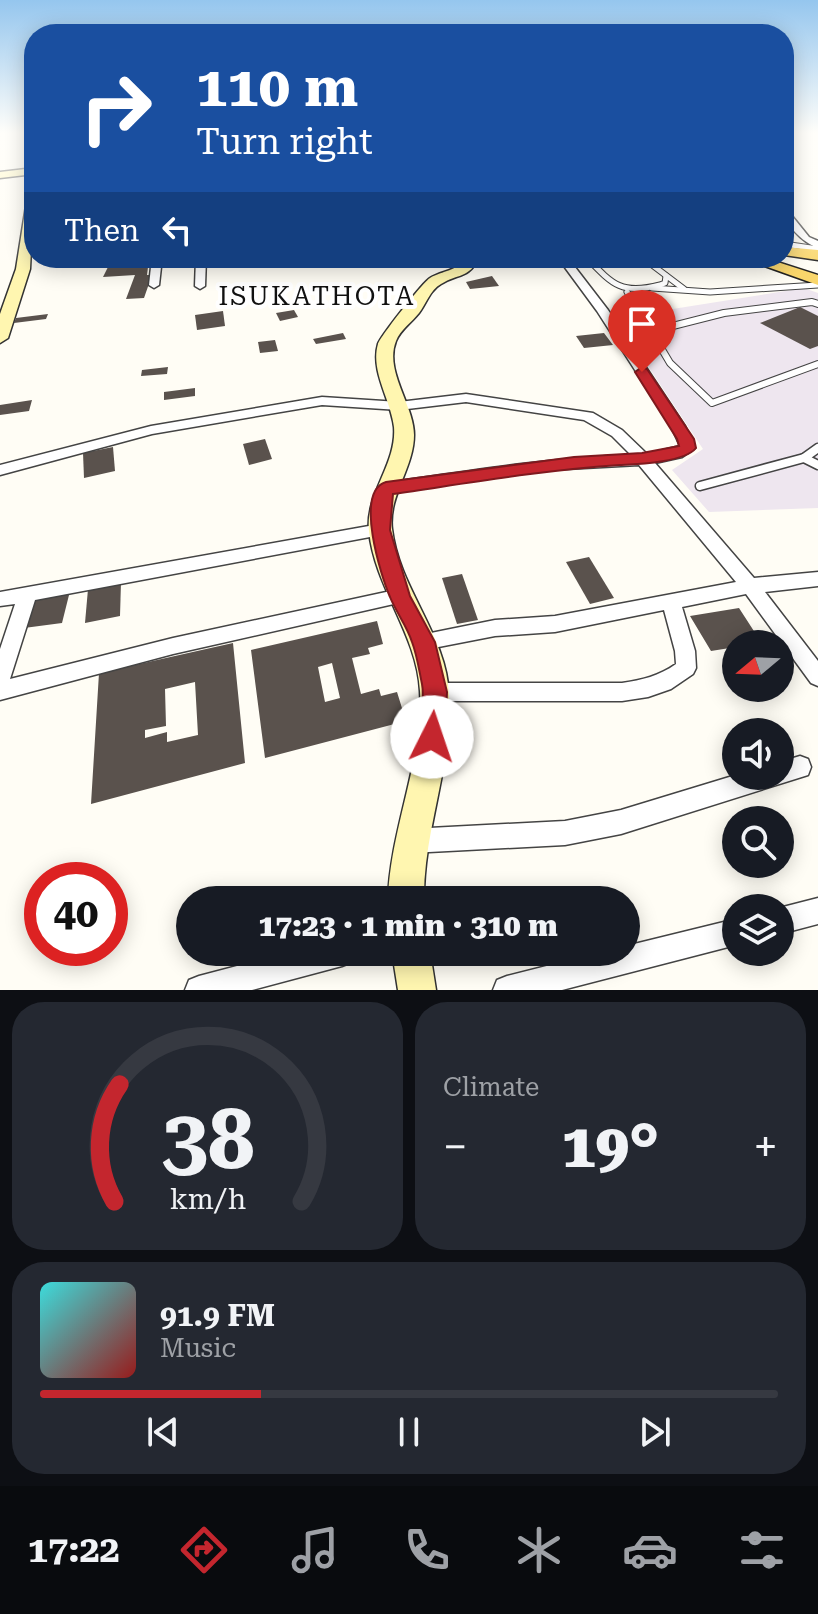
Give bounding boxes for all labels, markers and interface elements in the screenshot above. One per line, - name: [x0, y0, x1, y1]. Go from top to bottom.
- text: 110 m: [196, 54, 358, 120]
- icon: right: [64, 56, 168, 160]
- text: Turn right: [196, 121, 373, 163]
- icon: left: [155, 208, 199, 252]
- text: Then: [64, 213, 139, 248]
- district label: ISUKATHOTA: [218, 281, 416, 311]
- pin: [608, 290, 676, 372]
- icon: arrive: [620, 302, 664, 346]
- north arrow: [722, 630, 794, 702]
- map controls: [722, 630, 794, 966]
- position arrow: [390, 695, 474, 779]
- button: sound: [722, 718, 794, 790]
- button: search: [722, 806, 794, 878]
- speed limit sign: 40: [24, 862, 128, 966]
- button: layers: [722, 894, 794, 966]
- text: 17:23 · 1 min · 310 m: [258, 908, 558, 943]
- text: Climate: [443, 1072, 539, 1102]
- text: 38: [161, 1091, 254, 1188]
- text: 19°: [562, 1111, 659, 1182]
- text: −: [443, 1121, 468, 1173]
- text: +: [753, 1121, 778, 1173]
- text: km/h: [169, 1182, 246, 1216]
- text: 91.9 FM: [160, 1298, 275, 1333]
- text: Music: [160, 1333, 236, 1363]
- icon: previous: [141, 1410, 185, 1454]
- icon: pause: [387, 1410, 431, 1454]
- icon: next: [633, 1410, 677, 1454]
- icon: directions: [176, 1522, 232, 1578]
- icon: music: [287, 1522, 343, 1578]
- icon: phone: [399, 1522, 455, 1578]
- icon: climate: [511, 1522, 567, 1578]
- icon: car: [622, 1522, 678, 1578]
- icon: filters: [734, 1522, 790, 1578]
- text: 17:22: [28, 1529, 120, 1571]

